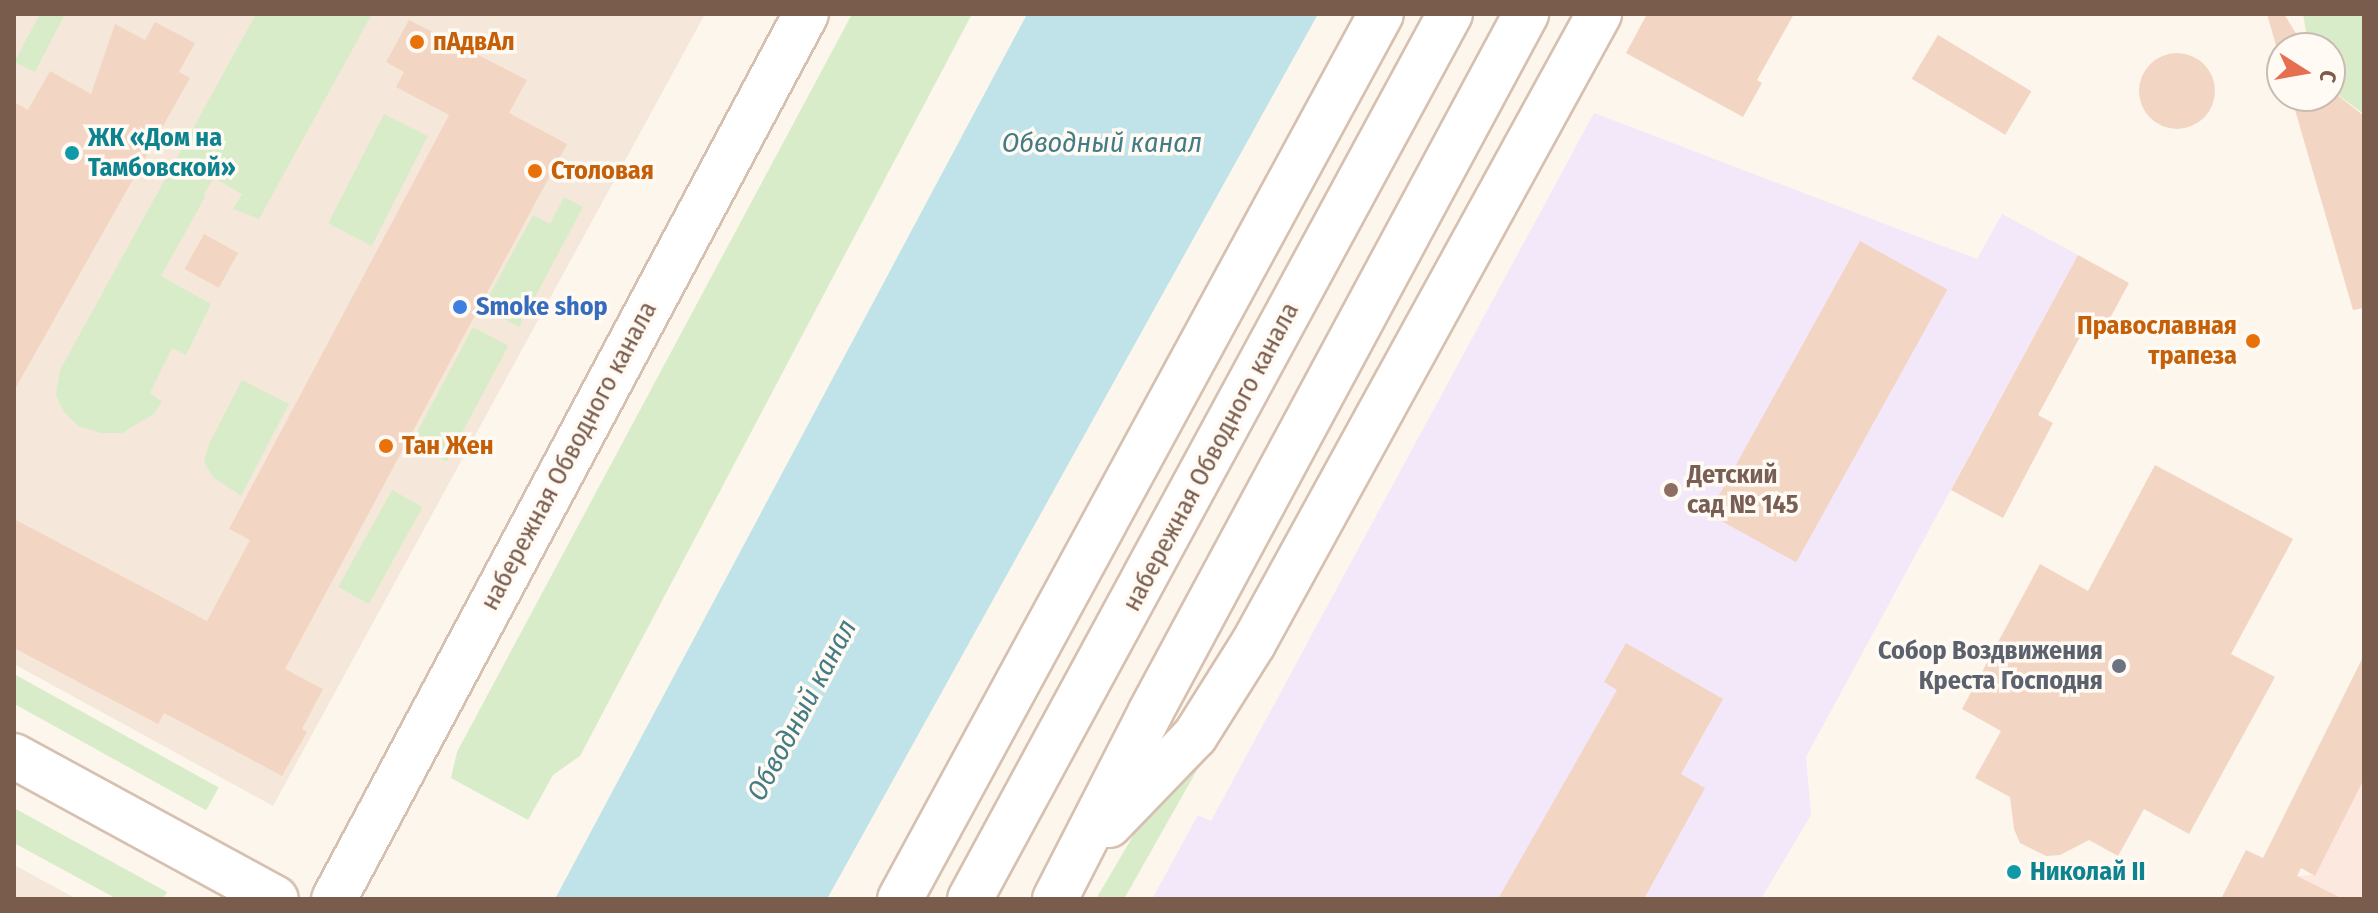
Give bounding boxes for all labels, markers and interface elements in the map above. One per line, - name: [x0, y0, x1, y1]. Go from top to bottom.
- place label: пАдвАл: [433, 26, 515, 58]
- north arrow: [2266, 32, 2346, 112]
- marker: пАдвАл: [408, 33, 426, 51]
- text: С: [2314, 68, 2342, 85]
- place label: ЖК «Дом на Тамбовской»: [88, 122, 236, 184]
- water label: Обводный канал: [1002, 126, 1202, 160]
- marker: ЖК «Дом на Тамбовской»: [63, 144, 81, 162]
- place label: Столовая: [551, 155, 654, 187]
- marker: Столовая: [526, 162, 544, 180]
- place label: Smoke shop: [476, 291, 608, 323]
- street label: набережная Обводного канала: [474, 296, 664, 616]
- street label: набережная Обводного канала: [1116, 297, 1306, 617]
- marker: Smoke shop: [451, 298, 469, 316]
- place label: Православная трапеза: [2077, 310, 2237, 372]
- marker: Православная трапеза: [2244, 332, 2262, 350]
- place label: Тан Жен: [402, 430, 493, 462]
- marker: Тан Жен: [377, 437, 395, 455]
- place label: Детский сад № 145: [1687, 459, 1798, 520]
- marker: Детский сад № 145: [1662, 481, 1680, 499]
- water label: Обводный канал: [740, 614, 864, 806]
- place label: Собор Воздвижения Креста Господня: [1878, 635, 2103, 696]
- marker: Собор Воздвижения Креста Господня: [2110, 657, 2128, 675]
- place label: Николай II: [2030, 856, 2145, 888]
- marker: Николай II: [2005, 863, 2023, 881]

